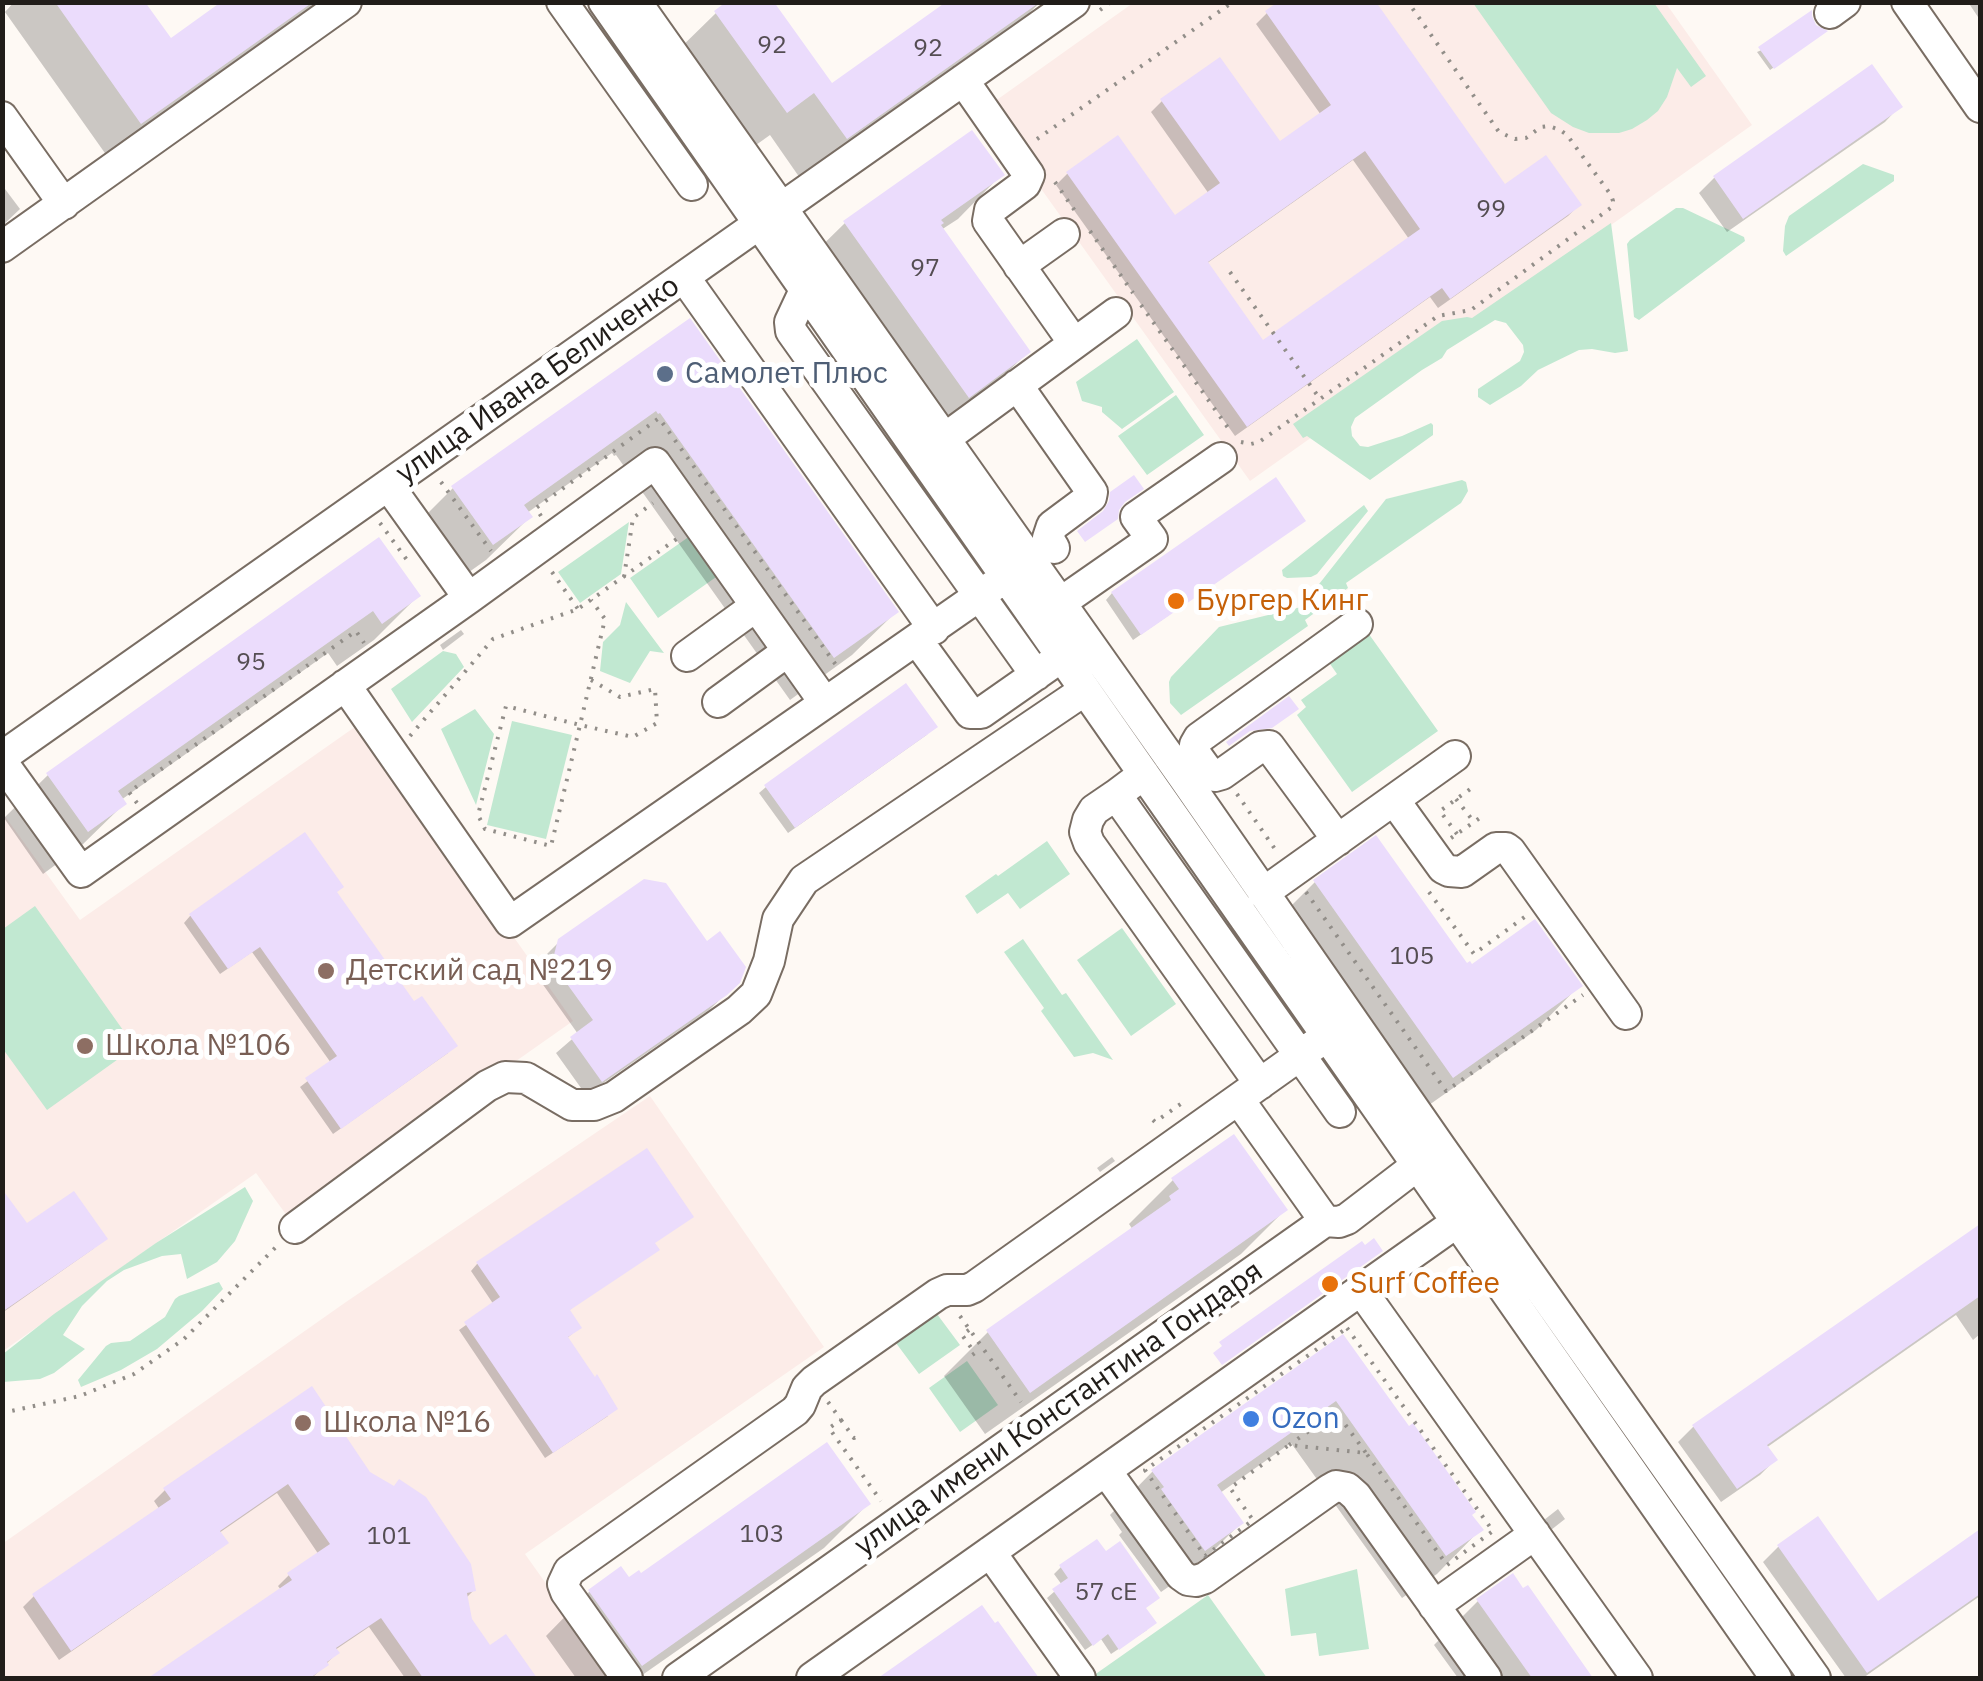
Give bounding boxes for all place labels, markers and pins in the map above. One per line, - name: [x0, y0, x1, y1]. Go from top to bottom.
- place label: Самолет Плюс: [685, 356, 888, 392]
- marker: Самолет Плюс: [654, 363, 676, 385]
- place label: Бургер Кинг: [1196, 583, 1368, 619]
- marker: Бургер Кинг: [1165, 590, 1187, 612]
- place label: Детский сад №219: [346, 953, 613, 989]
- marker: Детский сад №219: [315, 960, 337, 982]
- place label: Школа №106: [105, 1028, 291, 1064]
- marker: Школа №106: [74, 1035, 96, 1057]
- place label: Surf Coffee: [1350, 1266, 1500, 1302]
- marker: Surf Coffee: [1319, 1273, 1341, 1295]
- place label: Ozon: [1271, 1401, 1340, 1437]
- place label: Школа №16: [323, 1405, 491, 1441]
- marker: Ozon: [1240, 1408, 1262, 1430]
- marker: Школа №16: [292, 1412, 314, 1434]

